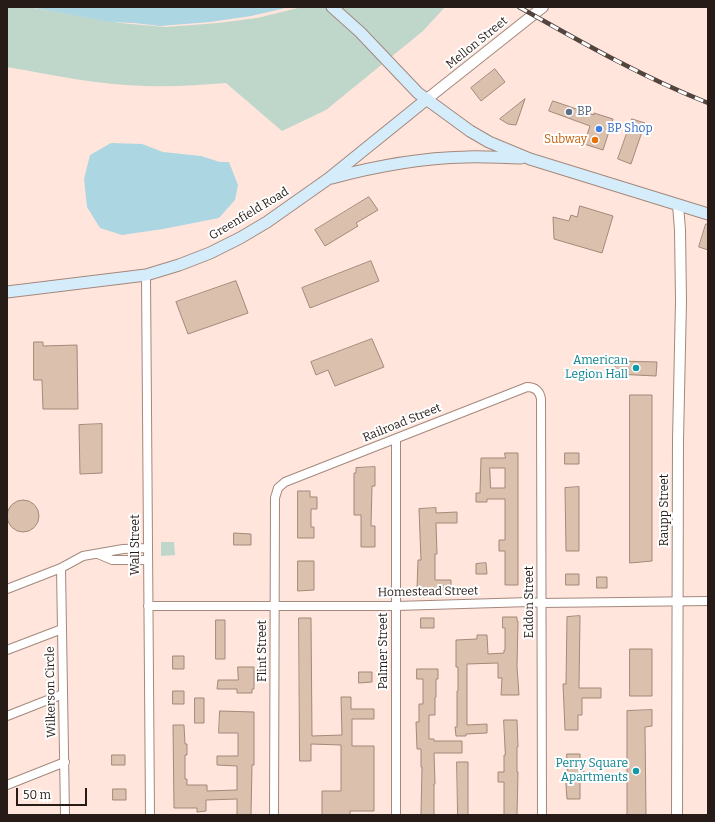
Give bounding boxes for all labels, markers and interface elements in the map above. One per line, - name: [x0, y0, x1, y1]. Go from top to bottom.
- street label: Mellon Street: [443, 14, 511, 72]
- place label: BP: [577, 105, 592, 119]
- marker: BP: [564, 107, 574, 117]
- place label: BP Shop: [607, 122, 653, 136]
- marker: BP Shop: [594, 124, 604, 134]
- place label: Subway: [544, 133, 587, 147]
- marker: Subway: [590, 135, 600, 145]
- street label: Greenfield Road: [207, 185, 291, 243]
- place label: American Legion Hall: [565, 354, 628, 382]
- marker: American Legion Hall: [631, 363, 641, 373]
- street label: Railroad Street: [361, 401, 443, 445]
- street label: Raupp Street: [658, 474, 672, 546]
- street label: Wall Street: [129, 514, 143, 576]
- street label: Eddon Street: [523, 566, 537, 638]
- street label: Homestead Street: [378, 584, 478, 600]
- street label: Palmer Street: [377, 613, 391, 689]
- street label: Flint Street: [256, 620, 270, 682]
- street label: Wilkerson Circle: [43, 646, 59, 738]
- place label: Perry Square Apartments: [556, 757, 628, 785]
- marker: Perry Square Apartments: [631, 766, 641, 776]
- scale bar: [18, 780, 89, 806]
- text: 50 m: [23, 788, 51, 802]

